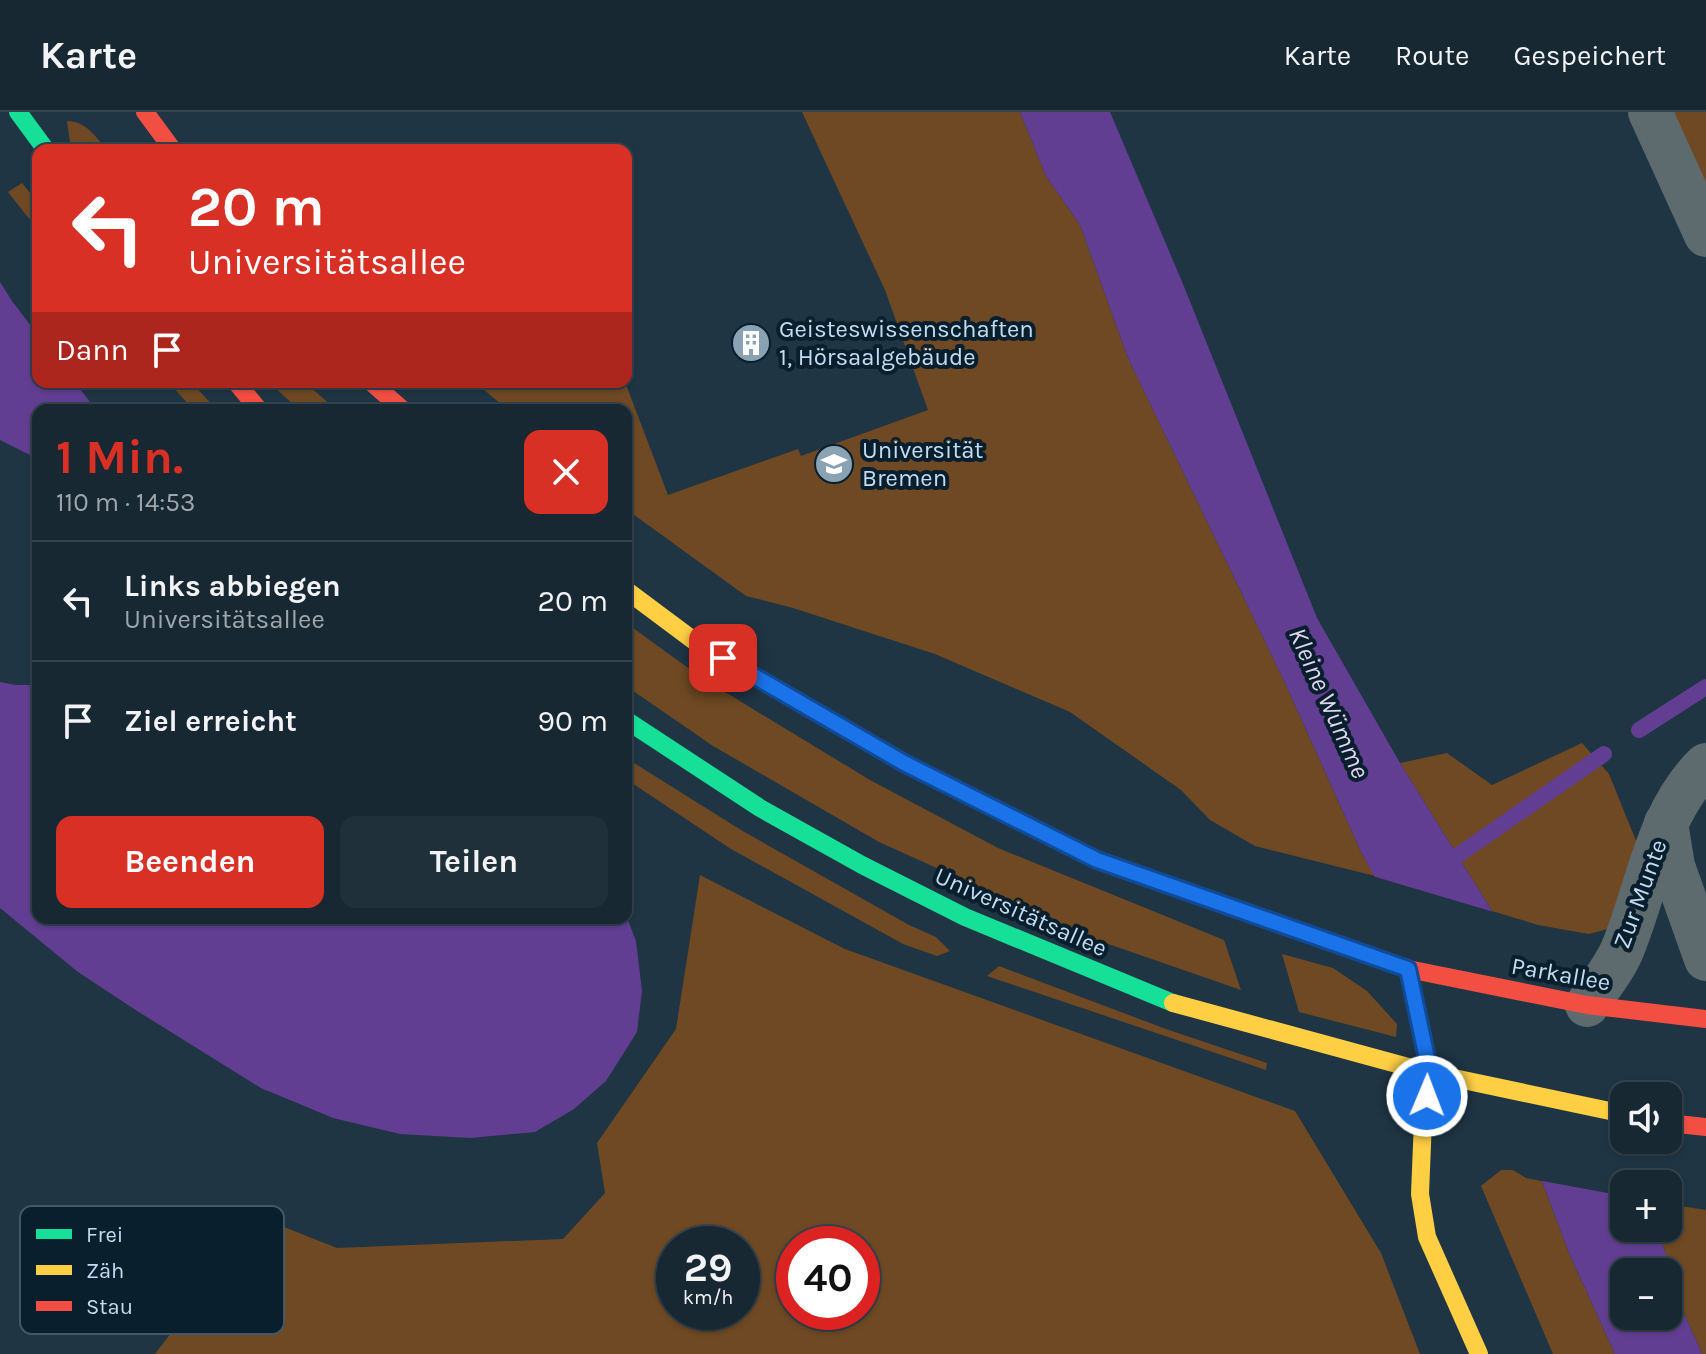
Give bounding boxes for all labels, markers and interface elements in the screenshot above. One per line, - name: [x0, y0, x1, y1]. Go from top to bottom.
- text: Karte: [40, 33, 137, 78]
- text: Karte: [1284, 39, 1351, 72]
- text: Route: [1395, 39, 1469, 72]
- text: Gespeichert: [1513, 39, 1666, 72]
- text: 20 m: [188, 174, 325, 239]
- icon: left: [56, 176, 160, 280]
- text: Universitätsallee: [188, 241, 466, 283]
- place label: Geisteswissenschaften 1, Hörsaalgebäude: [779, 315, 1034, 371]
- building icon: Geisteswissenschaften 1, Hörsaalgebäude: [730, 322, 772, 364]
- icon: arrive: [145, 328, 189, 372]
- text: Dann: [56, 332, 129, 368]
- text: 1 Min.: [56, 429, 183, 485]
- button: close: [524, 430, 608, 514]
- place label: Universität Bremen: [862, 436, 983, 492]
- school or university icon: Universität Bremen: [813, 443, 855, 485]
- text: 110 m · 14:53: [56, 487, 195, 518]
- text: Links abbiegen: [124, 568, 341, 604]
- icon: left: [56, 579, 100, 623]
- text: 20 m: [538, 583, 608, 619]
- text: Universitätsallee: [124, 604, 325, 635]
- water label: Kleine Wümme: [1282, 623, 1376, 783]
- pin: [689, 624, 757, 692]
- icon: arrive: [701, 636, 745, 680]
- icon: arrive: [56, 699, 100, 743]
- text: Ziel erreicht: [124, 703, 297, 739]
- text: 90 m: [538, 703, 608, 739]
- button: Beenden: [56, 816, 324, 908]
- button: Teilen: [340, 816, 608, 908]
- street label: Zur Munte: [1607, 836, 1673, 952]
- street label: Universitätsallee: [931, 862, 1111, 962]
- street label: Parkallee: [1509, 952, 1613, 996]
- position arrow: [1385, 1054, 1469, 1138]
- map controls: [1610, 1082, 1682, 1330]
- button: sound: [1610, 1082, 1682, 1154]
- button: +: [1610, 1170, 1682, 1242]
- legend: [20, 1206, 284, 1334]
- text: Frei: [86, 1222, 123, 1248]
- speed limit sign: 40: [776, 1226, 880, 1330]
- text: 29: [684, 1244, 732, 1291]
- text: Zäh: [86, 1258, 124, 1284]
- button: −: [1610, 1258, 1682, 1330]
- text: km/h: [683, 1286, 733, 1309]
- text: Stau: [86, 1294, 133, 1320]

